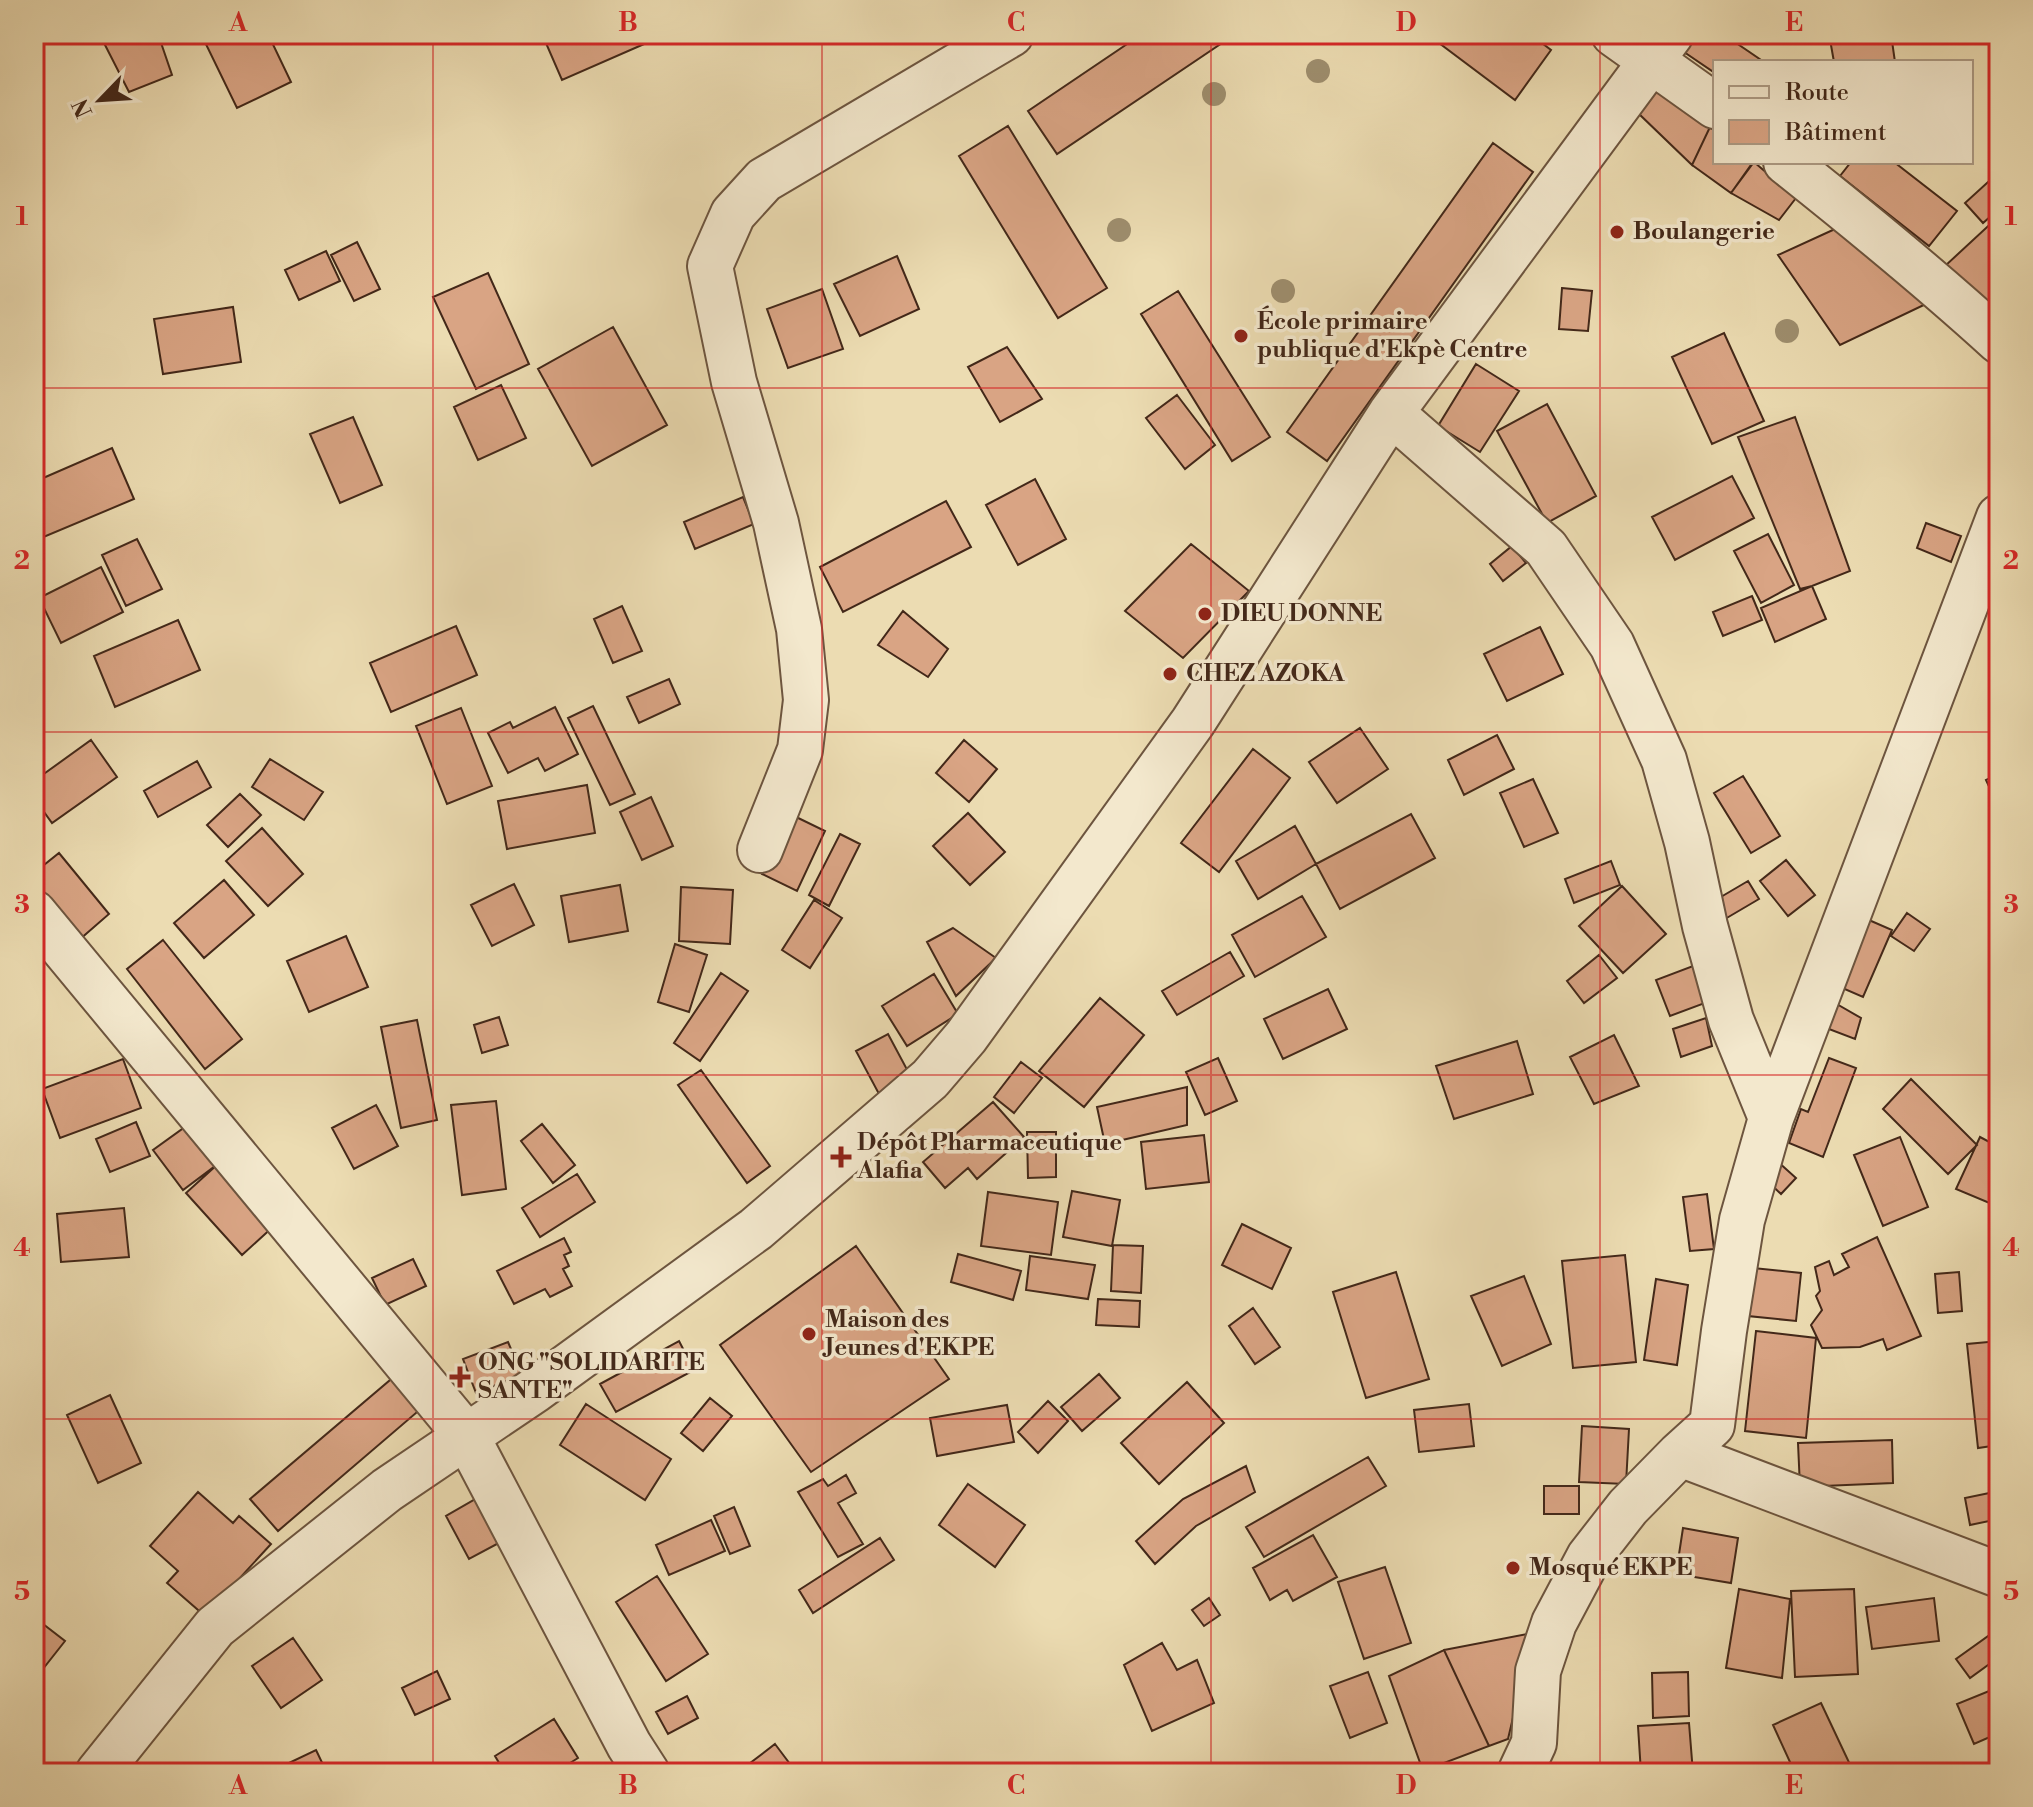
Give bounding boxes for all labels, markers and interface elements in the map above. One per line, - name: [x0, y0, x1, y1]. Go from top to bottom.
- text: A: [228, 7, 248, 39]
- text: B: [618, 7, 638, 39]
- text: C: [1007, 7, 1025, 39]
- text: D: [1396, 7, 1416, 39]
- text: E: [1785, 7, 1803, 39]
- north arrow: [60, 60, 140, 140]
- legend: [1713, 60, 1973, 164]
- text: Route: [1785, 78, 1849, 108]
- text: N: [67, 94, 99, 121]
- text: Bâtiment: [1784, 118, 1887, 148]
- text: 1: [16, 201, 29, 233]
- text: 1: [2005, 201, 2018, 233]
- place label: Boulangerie: [1633, 217, 1775, 247]
- marker: Boulangerie: [1608, 223, 1626, 241]
- place label: École primaire publique d'Ekpè Centre: [1257, 305, 1527, 365]
- marker: École primaire publique d'Ekpè Centre: [1232, 327, 1250, 345]
- text: 2: [14, 545, 30, 577]
- text: 2: [2003, 545, 2019, 577]
- place label: DIEU DONNE: [1221, 599, 1382, 629]
- marker: DIEU DONNE: [1196, 605, 1214, 623]
- place label: CHEZ AZOKA: [1186, 659, 1345, 689]
- marker: CHEZ AZOKA: [1161, 665, 1179, 683]
- text: 3: [14, 889, 30, 921]
- text: 3: [2003, 889, 2019, 921]
- place label: Dépôt Pharmaceutique Alafia: [856, 1128, 1122, 1186]
- marker: Dépôt Pharmaceutique Alafia: [832, 1148, 850, 1166]
- text: 4: [13, 1232, 31, 1264]
- text: 4: [2002, 1232, 2020, 1264]
- place label: Maison des Jeunes d'EKPE: [822, 1305, 994, 1363]
- marker: Maison des Jeunes d'EKPE: [800, 1325, 818, 1343]
- place label: ONG "SOLIDARITE SANTE": [478, 1348, 705, 1406]
- marker: ONG "SOLIDARITE SANTE": [449, 1366, 471, 1388]
- place label: Mosqué EKPE: [1529, 1553, 1693, 1583]
- marker: Mosqué EKPE: [1504, 1559, 1522, 1577]
- text: 5: [14, 1576, 30, 1608]
- text: 5: [2003, 1576, 2019, 1608]
- text: A: [228, 1770, 248, 1802]
- text: B: [618, 1770, 638, 1802]
- text: C: [1007, 1770, 1025, 1802]
- text: D: [1396, 1770, 1416, 1802]
- text: E: [1785, 1770, 1803, 1802]

